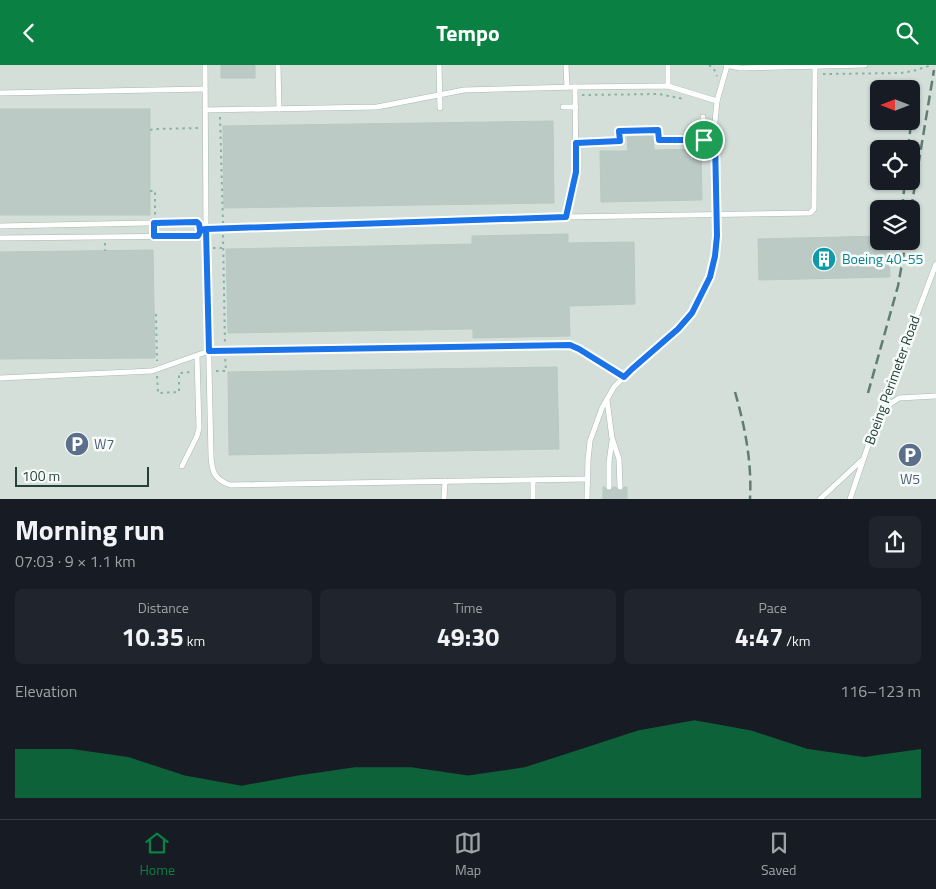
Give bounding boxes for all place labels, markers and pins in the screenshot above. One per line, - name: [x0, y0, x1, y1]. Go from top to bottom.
- pin: [683, 119, 725, 161]
- building icon: Boeing 40-55: [811, 246, 837, 272]
- place label: Boeing 40-55: [842, 248, 924, 269]
- parking icon: W7: [64, 431, 90, 457]
- place label: W7: [94, 433, 114, 454]
- parking icon: W5: [897, 442, 923, 468]
- place label: W5: [900, 468, 920, 489]

